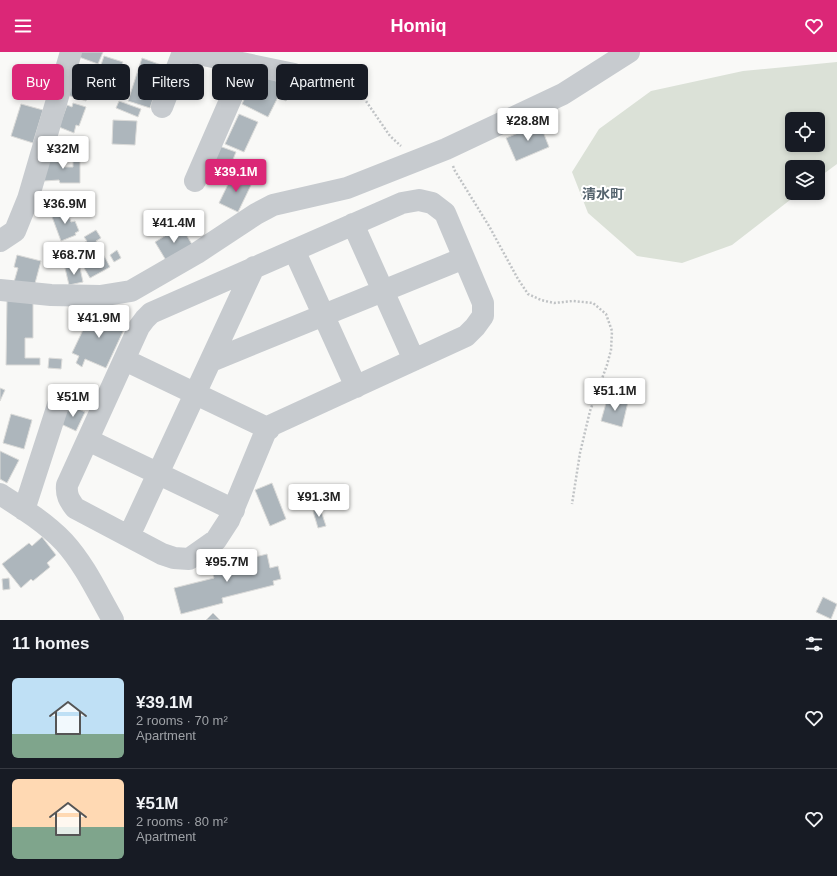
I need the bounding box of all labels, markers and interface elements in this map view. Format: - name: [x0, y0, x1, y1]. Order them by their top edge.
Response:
- icon: menu: [12, 15, 34, 37]
- icon: heart: [803, 15, 825, 37]
- text: Homiq: [391, 16, 447, 36]
- chip: Buy: [12, 64, 64, 100]
- chip: Rent: [72, 64, 130, 100]
- chip: Filters: [138, 64, 204, 100]
- chip: New: [212, 64, 268, 100]
- chip: Apartment: [276, 64, 368, 100]
- pin: ¥28.8M: [495, 108, 561, 142]
- map controls: [785, 112, 825, 200]
- button: locate: [785, 112, 825, 152]
- text: ¥28.8M: [506, 113, 550, 128]
- pin: ¥32M: [39, 136, 87, 170]
- text: ¥32M: [47, 141, 79, 156]
- pin: ¥39.1M: [203, 159, 269, 193]
- button: layers: [785, 160, 825, 200]
- text: ¥39.1M: [214, 164, 258, 179]
- district label: 清水町: [582, 186, 624, 202]
- pin: ¥36.9M: [32, 191, 98, 225]
- text: ¥36.9M: [43, 196, 87, 211]
- pin: ¥41.4M: [141, 210, 207, 244]
- text: ¥41.4M: [152, 215, 196, 230]
- pin: ¥68.7M: [41, 242, 107, 276]
- text: ¥68.7M: [52, 247, 96, 262]
- pin: ¥41.9M: [66, 305, 132, 339]
- text: ¥41.9M: [77, 310, 121, 325]
- pin: ¥51.1M: [582, 378, 648, 412]
- text: ¥51.1M: [593, 383, 637, 398]
- pin: ¥51M: [49, 384, 97, 418]
- text: ¥51M: [57, 389, 89, 404]
- pin: ¥91.3M: [286, 484, 352, 518]
- text: ¥91.3M: [297, 489, 341, 504]
- pin: ¥95.7M: [194, 549, 260, 583]
- text: ¥95.7M: [205, 554, 249, 569]
- icon: filters: [803, 633, 825, 655]
- text: 11 homes: [12, 634, 90, 653]
- text: ¥39.1M: [136, 693, 193, 712]
- icon: home: [44, 694, 92, 742]
- icon: heart: [803, 707, 825, 729]
- text: 2 rooms · 70 m²: [136, 713, 228, 728]
- text: Apartment: [136, 728, 196, 743]
- text: ¥51M: [136, 794, 179, 813]
- icon: home: [44, 795, 92, 843]
- icon: heart: [803, 808, 825, 830]
- text: 2 rooms · 80 m²: [136, 814, 228, 829]
- text: Apartment: [136, 829, 196, 844]

